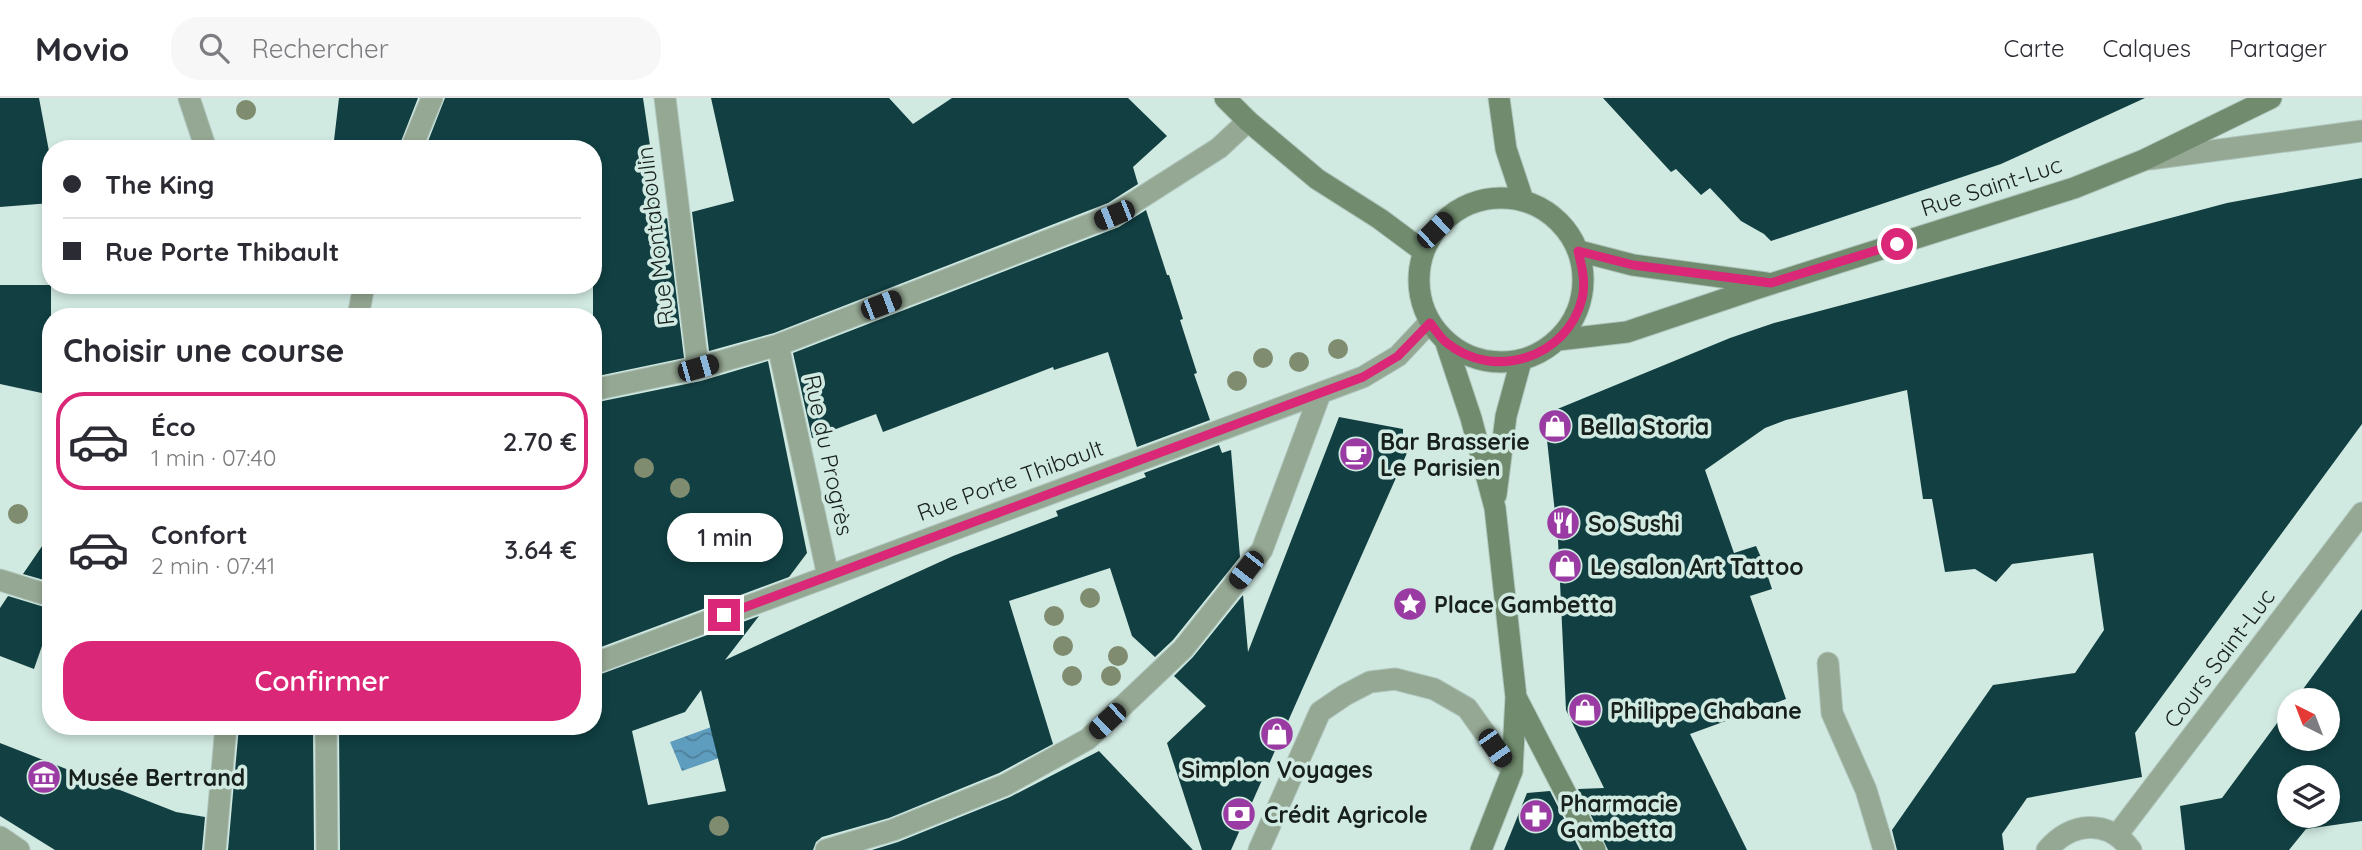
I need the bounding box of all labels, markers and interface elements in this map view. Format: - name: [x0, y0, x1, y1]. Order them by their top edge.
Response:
- search box: [171, 17, 661, 80]
- text: Movio: [35, 28, 129, 69]
- icon: search: [195, 29, 233, 67]
- text: Rechercher: [251, 32, 389, 65]
- text: Carte: [2003, 33, 2065, 63]
- text: Calques: [2103, 33, 2191, 63]
- text: Partager: [2229, 33, 2327, 63]
- street label: Rue Montaboulin: [630, 145, 680, 327]
- street label: Rue Saint-Luc: [1917, 150, 2065, 222]
- text: The King: [105, 168, 214, 201]
- car: [1091, 197, 1138, 233]
- car: [1413, 208, 1458, 252]
- route start: [1881, 228, 1913, 260]
- text: Rue Porte Thibault: [105, 235, 339, 268]
- car: [858, 288, 905, 322]
- text: Choisir une course: [63, 330, 344, 370]
- car: [675, 352, 722, 384]
- street label: Rue du Progrès: [798, 372, 860, 538]
- shop icon: Bella Storia: [1536, 407, 1574, 445]
- icon: car: [67, 410, 130, 473]
- text: Éco: [151, 410, 196, 443]
- place label: Bella Storia: [1580, 412, 1709, 441]
- text: 2.70 €: [503, 425, 577, 458]
- place label: Bar Brasserie Le Parisien: [1380, 427, 1530, 482]
- street label: Rue Porte Thibault: [913, 433, 1107, 527]
- cafe icon: Bar Brasserie Le Parisien: [1337, 435, 1375, 473]
- text: 1 min · 07:40: [151, 443, 276, 472]
- restaurant icon: So Sushi: [1544, 504, 1582, 542]
- place label: So Sushi: [1588, 509, 1680, 538]
- callout: 1 min: [666, 514, 782, 562]
- icon: car: [67, 518, 130, 581]
- text: Confort: [151, 518, 248, 551]
- text: 1 min: [697, 523, 753, 552]
- text: 3.64 €: [504, 533, 577, 566]
- car: [1225, 547, 1268, 593]
- shop icon: Le salon Art Tattoo: [1546, 547, 1584, 585]
- text: 2 min · 07:41: [151, 551, 275, 580]
- place label: Le salon Art Tattoo: [1590, 552, 1804, 581]
- street label: Cours Saint-Luc: [2157, 583, 2281, 733]
- place icon: Place Gambetta: [1391, 585, 1429, 623]
- place label: Place Gambetta: [1434, 590, 1614, 619]
- route end: [708, 599, 740, 631]
- button: Confirmer: [63, 641, 581, 721]
- north arrow: [2277, 688, 2340, 751]
- map controls: [2277, 688, 2340, 828]
- shop icon: Philippe Chabane: [1566, 691, 1604, 729]
- place label: Philippe Chabane: [1610, 696, 1802, 725]
- car: [1085, 699, 1130, 743]
- shop icon: Simplon Voyages: [1258, 715, 1296, 753]
- car: [1475, 725, 1516, 771]
- place label: Simplon Voyages: [1181, 755, 1373, 784]
- museum icon: Musée Bertrand: [25, 758, 63, 796]
- place label: Musée Bertrand: [68, 763, 245, 792]
- button: layers: [2277, 765, 2340, 828]
- place label: Pharmacie Gambetta: [1560, 789, 1678, 844]
- bank icon: Crédit Agricole: [1220, 795, 1258, 833]
- pharmacy icon: Pharmacie Gambetta: [1517, 797, 1555, 835]
- place label: Crédit Agricole: [1264, 800, 1428, 829]

